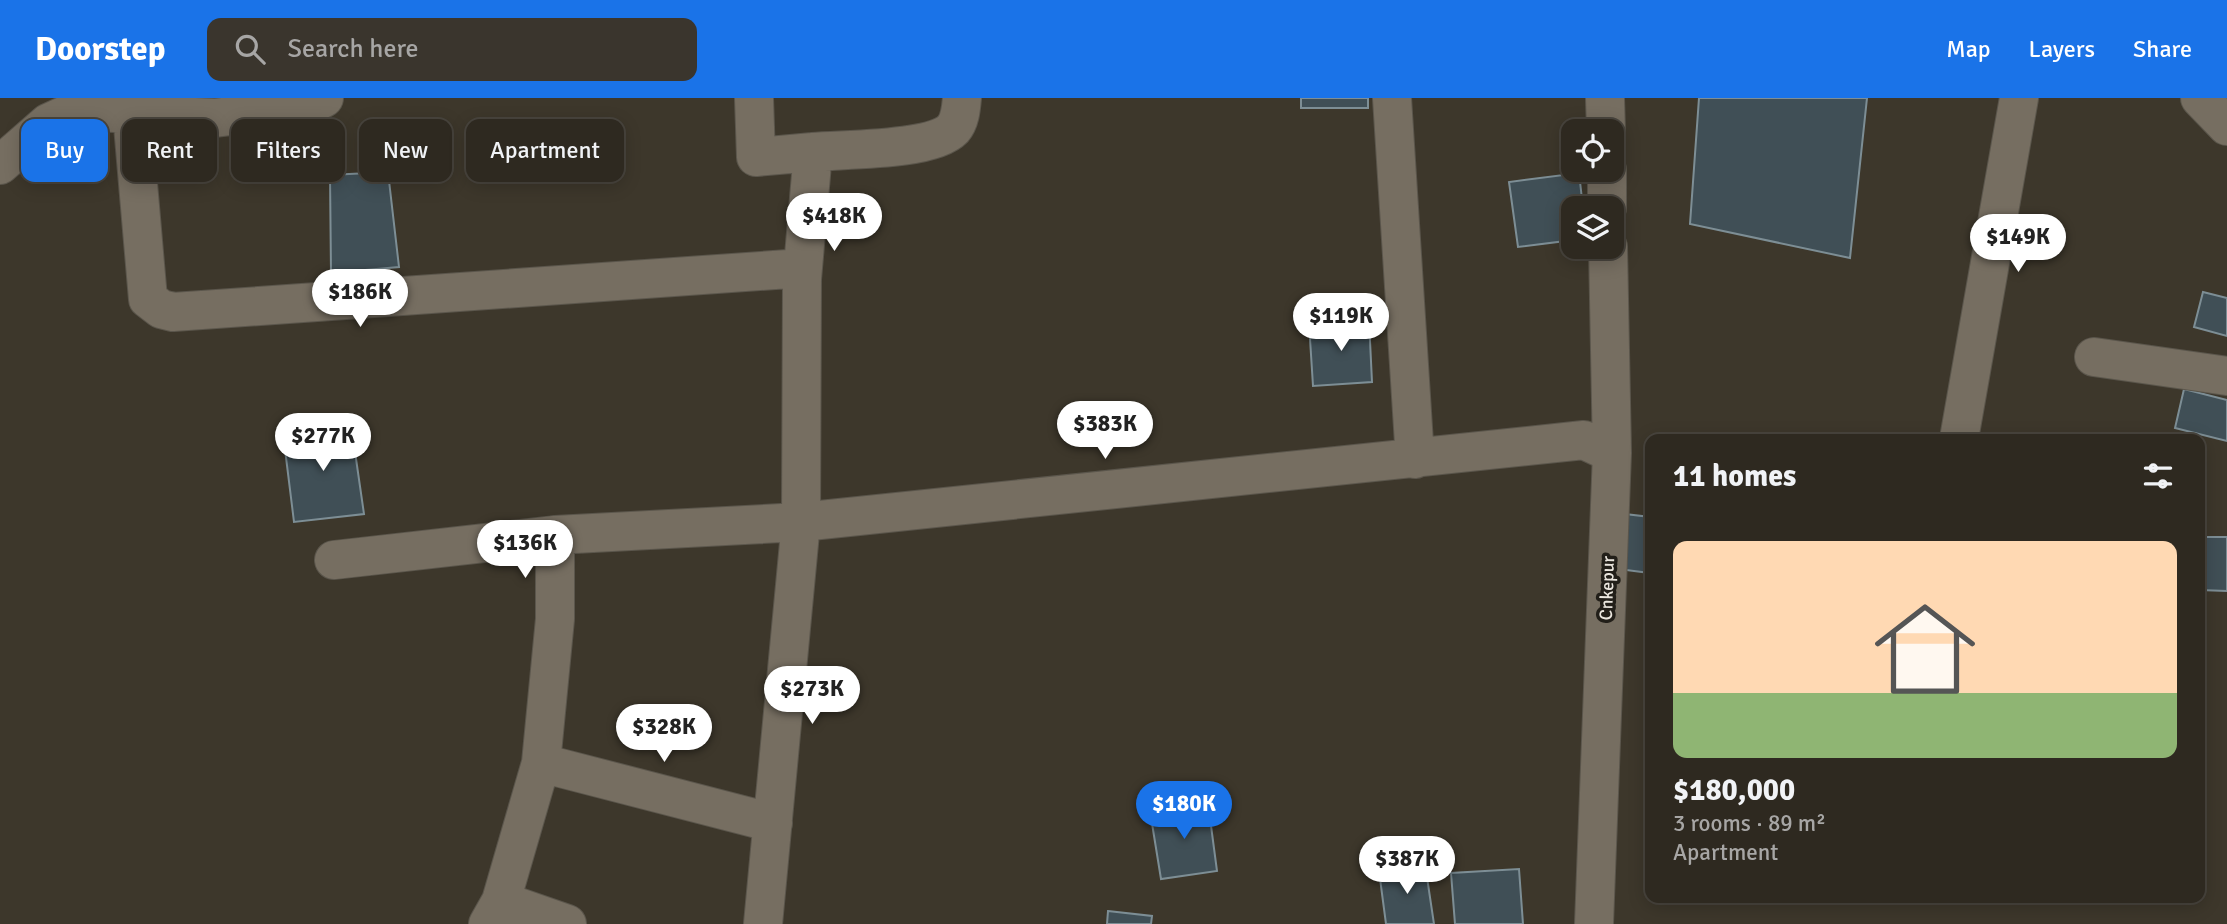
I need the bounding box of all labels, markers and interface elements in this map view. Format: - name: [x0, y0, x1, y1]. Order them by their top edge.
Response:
- search box: [207, 18, 697, 81]
- text: Doorstep: [35, 29, 165, 70]
- icon: search: [231, 30, 269, 68]
- text: Search here: [287, 33, 419, 65]
- text: Map: [1946, 34, 1991, 64]
- text: Layers: [2029, 34, 2095, 64]
- text: Share: [2133, 34, 2192, 64]
- chip: Buy: [21, 119, 108, 182]
- chip: Rent: [122, 119, 217, 182]
- chip: Filters: [231, 119, 345, 182]
- chip: New: [359, 119, 452, 182]
- chip: Apartment: [466, 119, 624, 182]
- map controls: [1561, 119, 1624, 259]
- button: locate: [1561, 119, 1624, 182]
- pin: $418K: [785, 194, 883, 253]
- button: layers: [1561, 196, 1624, 259]
- text: $418K: [802, 201, 866, 230]
- pin: $149K: [1969, 214, 2067, 274]
- text: $149K: [1986, 222, 2050, 251]
- pin: $186K: [311, 270, 409, 329]
- text: $186K: [328, 277, 392, 306]
- pin: $119K: [1292, 294, 1390, 353]
- text: $119K: [1309, 301, 1373, 330]
- pin: $383K: [1056, 402, 1154, 461]
- text: $383K: [1073, 409, 1137, 438]
- pin: $277K: [274, 414, 372, 473]
- text: $277K: [291, 421, 355, 450]
- icon: filters: [2139, 457, 2177, 495]
- text: 11 homes: [1673, 458, 1796, 495]
- pin: $136K: [476, 520, 574, 580]
- text: $136K: [493, 528, 557, 557]
- street label: Cnkepur: [1595, 555, 1619, 621]
- icon: home: [1862, 586, 1988, 712]
- pin: $273K: [763, 666, 861, 726]
- text: $273K: [780, 674, 844, 703]
- pin: $328K: [615, 704, 713, 764]
- text: $328K: [632, 712, 696, 741]
- text: $180,000: [1673, 772, 1795, 809]
- pin: $180K: [1135, 782, 1233, 841]
- text: $180K: [1152, 789, 1216, 818]
- text: 3 rooms · 89 m²: [1673, 809, 1826, 838]
- pin: $387K: [1358, 836, 1456, 896]
- text: Apartment: [1673, 838, 1778, 867]
- text: $387K: [1375, 844, 1439, 873]

